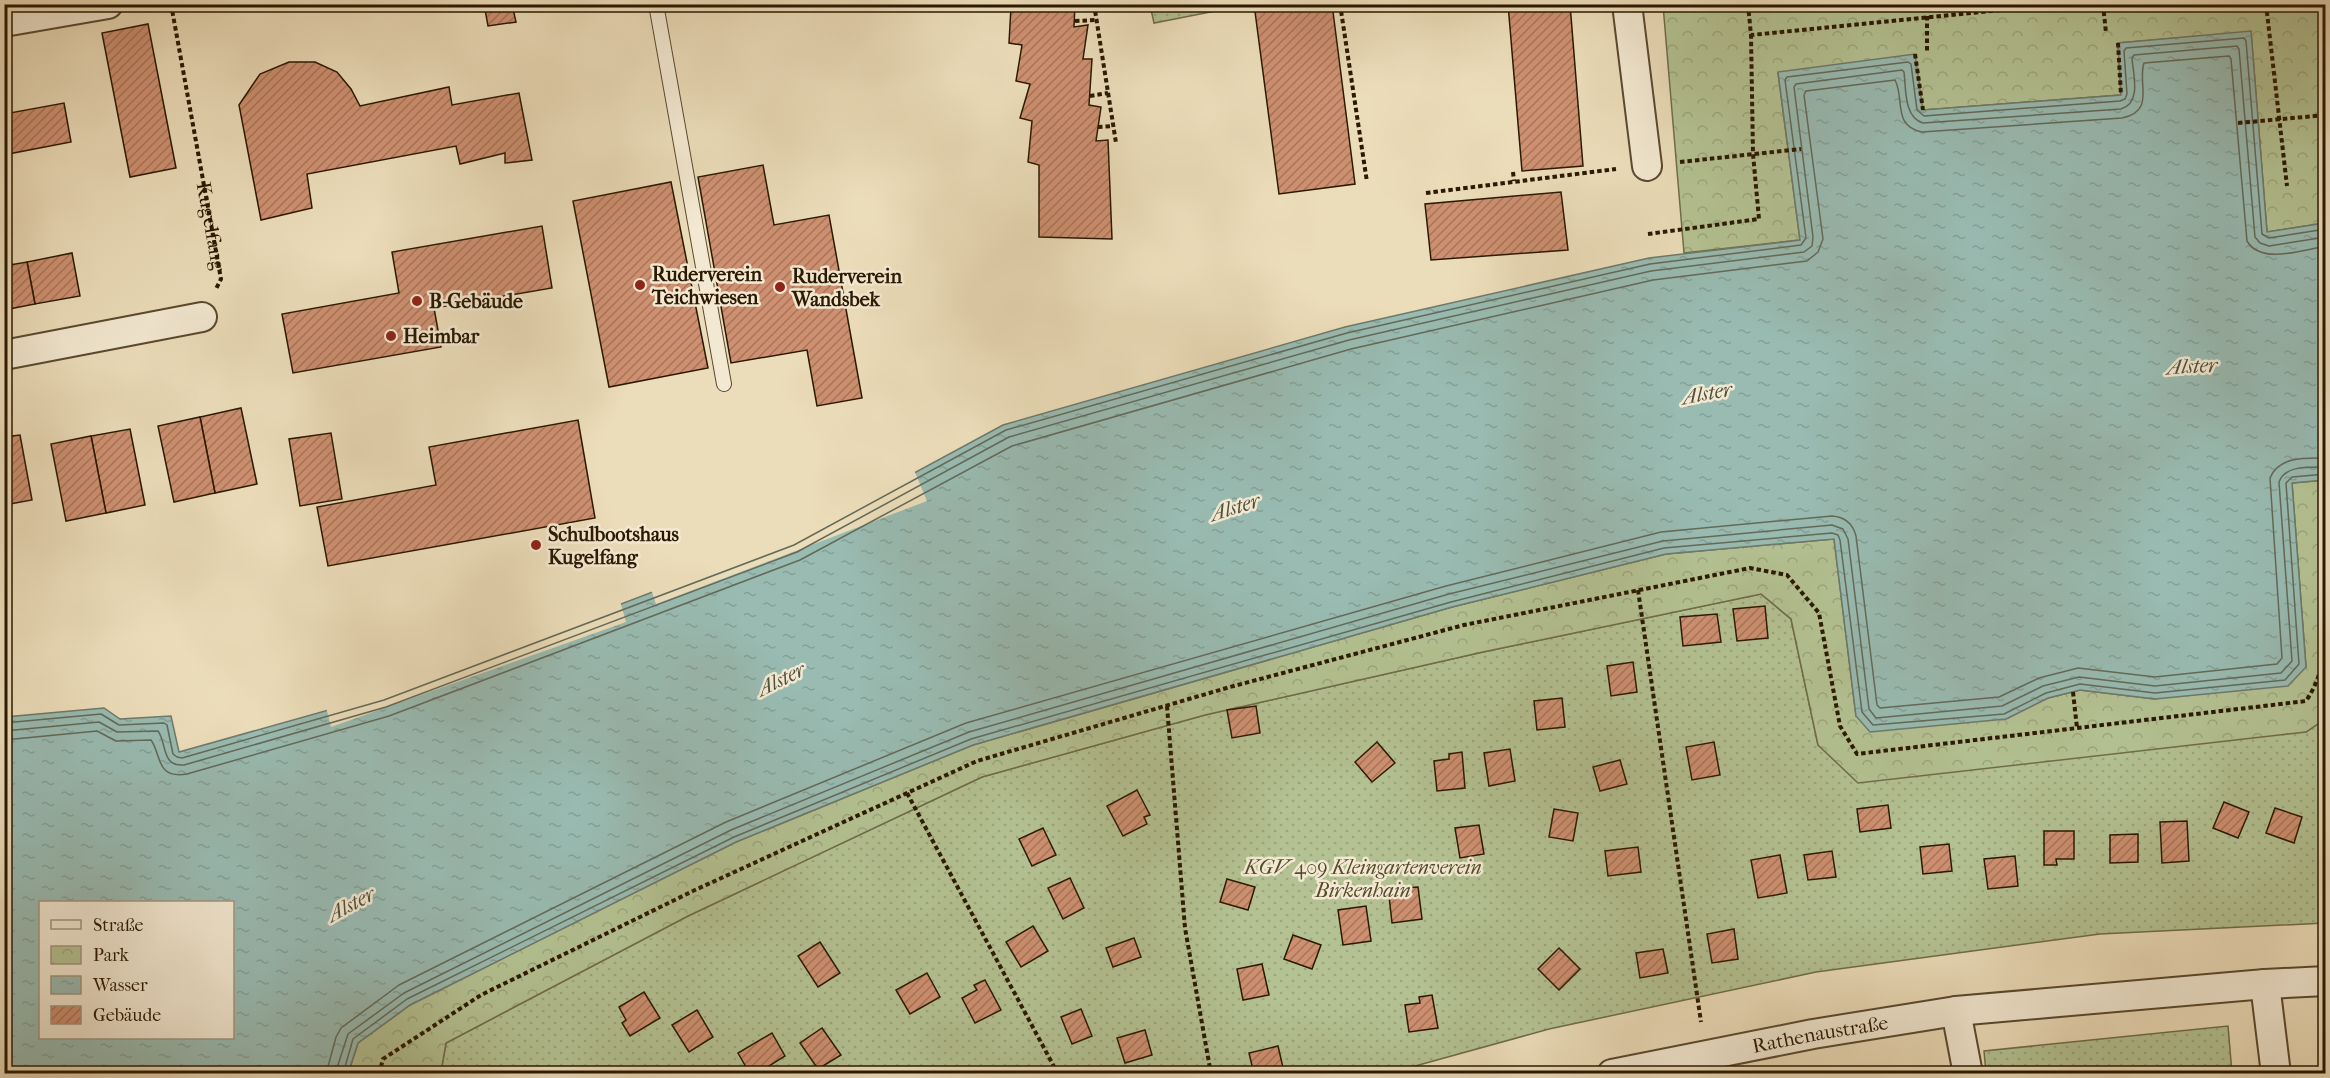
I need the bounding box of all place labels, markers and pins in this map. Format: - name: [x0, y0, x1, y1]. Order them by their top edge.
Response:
- place label: Ruderverein Teichwiesen: [651, 263, 762, 309]
- place label: Ruderverein Wandsbek: [791, 265, 902, 311]
- marker: Ruderverein Teichwiesen: [633, 278, 647, 292]
- marker: Ruderverein Wandsbek: [773, 280, 787, 294]
- place label: B-Gebäude: [429, 290, 523, 313]
- marker: B-Gebäude: [410, 294, 424, 308]
- place label: Heimbar: [403, 325, 480, 348]
- marker: Heimbar: [384, 329, 398, 343]
- place label: Schulbootshaus Kugelfang: [548, 523, 680, 569]
- marker: Schulbootshaus Kugelfang: [529, 538, 543, 552]

